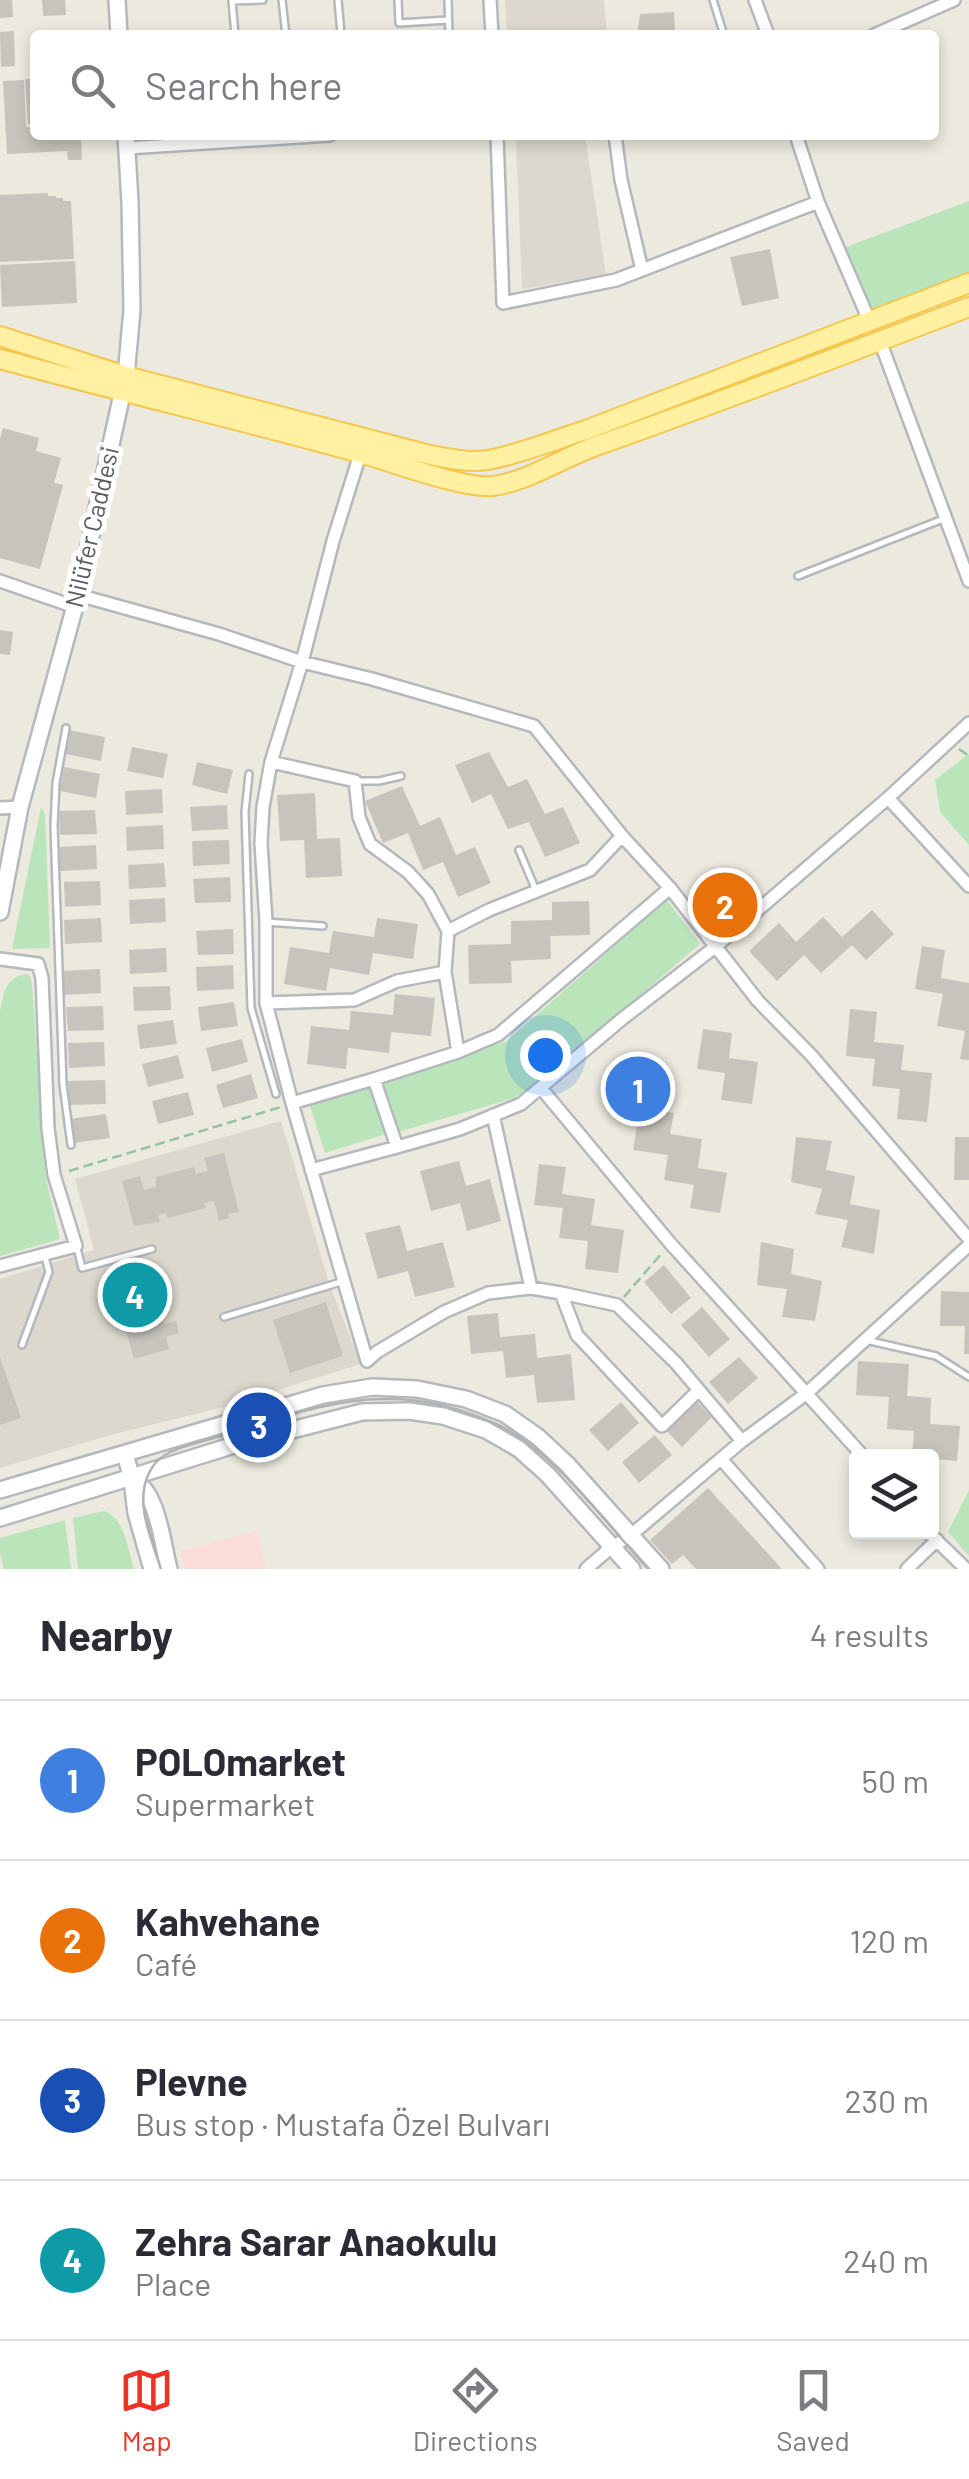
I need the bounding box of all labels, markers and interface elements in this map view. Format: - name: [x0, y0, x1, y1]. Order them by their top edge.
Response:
- search box: [30, 30, 939, 140]
- icon: search: [65, 58, 120, 113]
- text: Search here: [145, 62, 343, 108]
- street label: Nilüfer Caddesi: [58, 443, 124, 610]
- pin: 2: [692, 868, 758, 942]
- your location: [520, 1030, 571, 1081]
- pin: 1: [606, 1052, 670, 1126]
- pin: 4: [102, 1258, 168, 1332]
- pin: 3: [226, 1388, 292, 1462]
- map controls: [849, 1449, 939, 1539]
- button: layers: [849, 1449, 939, 1539]
- text: Nearby: [40, 1609, 173, 1659]
- text: 4 results: [810, 1615, 929, 1653]
- text: POLOmarket: [135, 1738, 346, 1784]
- text: 1: [67, 1761, 78, 1799]
- text: 50 m: [862, 1761, 929, 1799]
- text: Supermarket: [135, 1784, 315, 1822]
- text: Kahvehane: [135, 1898, 320, 1944]
- text: 2: [64, 1921, 81, 1959]
- text: 120 m: [850, 1921, 929, 1959]
- text: Café: [135, 1944, 197, 1982]
- text: Plevne: [135, 2058, 248, 2104]
- text: 3: [64, 2081, 81, 2119]
- text: 230 m: [845, 2081, 929, 2119]
- text: Bus stop · Mustafa Özel Bulvarı: [135, 2104, 550, 2142]
- text: Zehra Sarar Anaokulu: [135, 2218, 497, 2264]
- text: 4: [63, 2241, 82, 2279]
- text: 240 m: [843, 2241, 929, 2279]
- text: Place: [135, 2264, 211, 2302]
- tab: Map: [119, 2363, 174, 2457]
- tab: Directions: [413, 2363, 538, 2457]
- tab: Saved: [776, 2363, 850, 2457]

